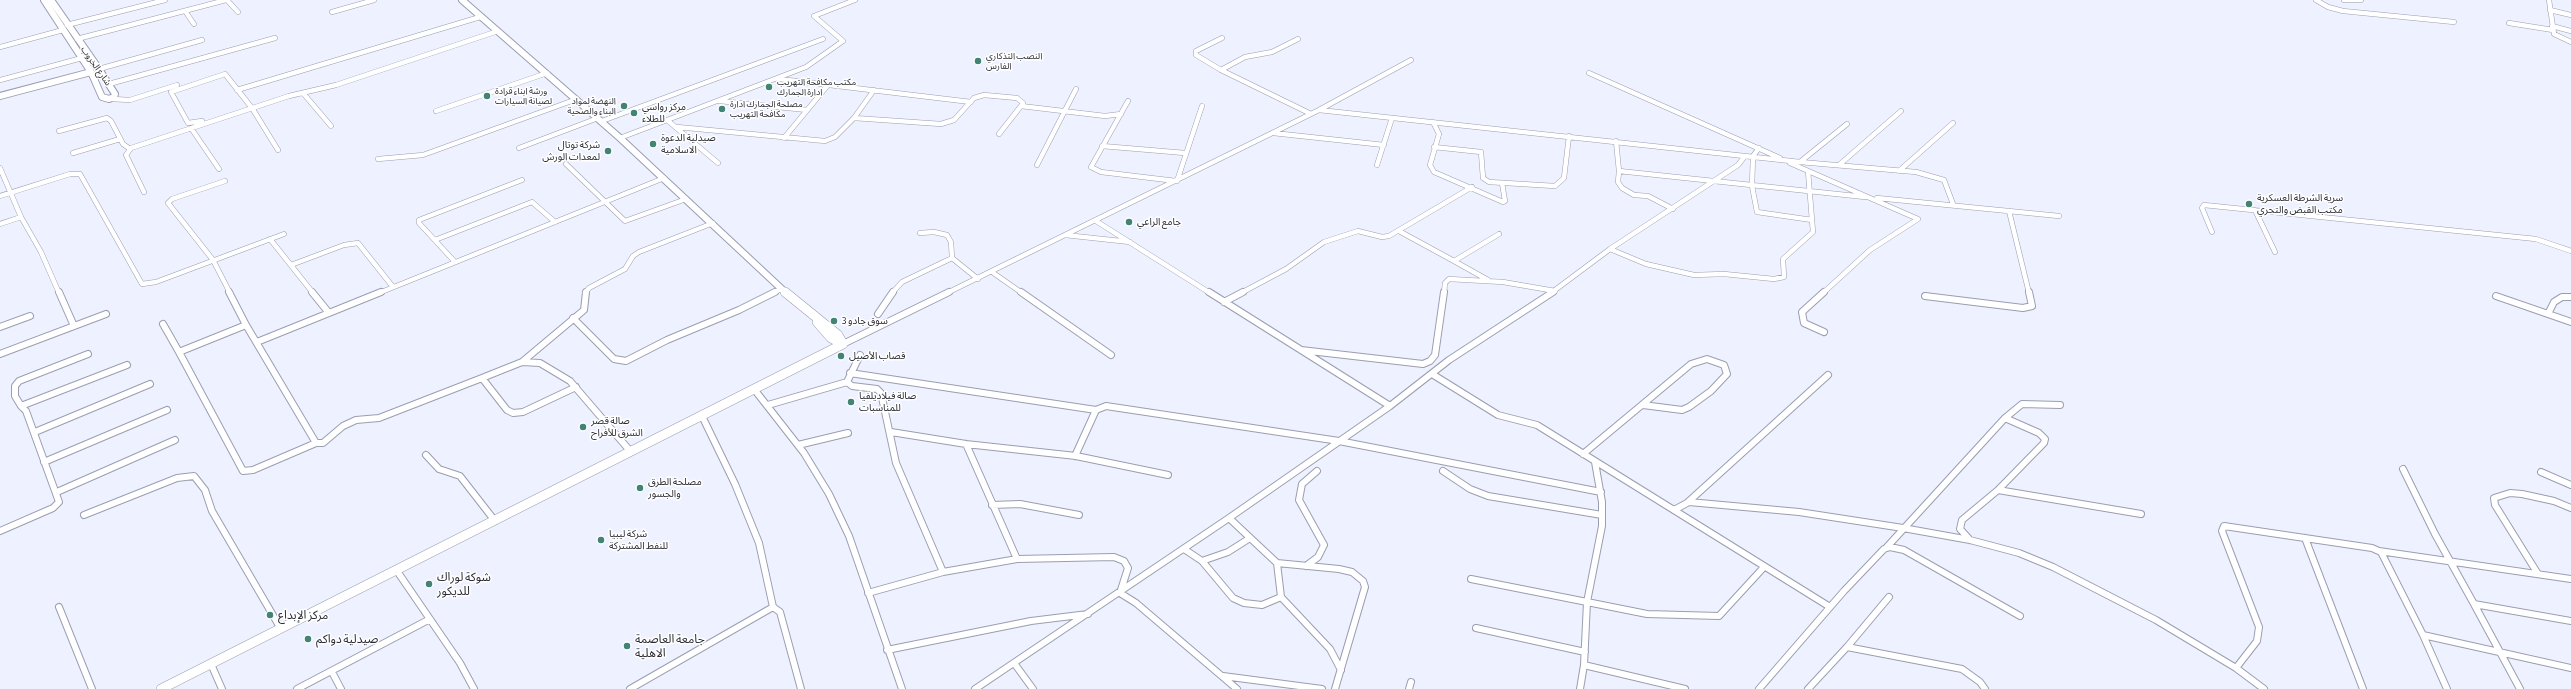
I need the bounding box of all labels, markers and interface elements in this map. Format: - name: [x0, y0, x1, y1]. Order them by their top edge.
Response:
- street label: شارع الخروب: [79, 44, 113, 88]
- place label: النصب التذكاري الفارس: [986, 51, 1042, 72]
- marker: النصب التذكاري الفارس: [973, 56, 983, 66]
- place label: مكتب مكافحة التهريب ادارة الجمارك: [777, 77, 856, 98]
- marker: مكتب مكافحة التهريب ادارة الجمارك: [764, 82, 774, 92]
- place label: ورشة ابناء قرادة لصيانة السيارات: [495, 86, 552, 107]
- marker: ورشة ابناء قرادة لصيانة السيارات: [482, 91, 492, 101]
- place label: النهضة لمواد البناء والصحية: [567, 96, 616, 117]
- place label: مصلحة الجمارك ادارة مكافحة التهريب: [730, 99, 803, 120]
- marker: النهضة لمواد البناء والصحية: [619, 101, 629, 111]
- place label: مركز رواسي للطلاء: [642, 101, 686, 124]
- marker: مصلحة الجمارك ادارة مكافحة التهريب: [717, 104, 727, 114]
- marker: مركز رواسي للطلاء: [629, 108, 639, 118]
- place label: صيدلية الدعوة الاسلامية: [661, 132, 716, 156]
- place label: شركة توتال لمعدات الورش: [542, 139, 600, 162]
- marker: صيدلية الدعوة الاسلامية: [648, 139, 658, 149]
- marker: شركة توتال لمعدات الورش: [603, 146, 613, 156]
- place label: سرية الشرطة العسكرية مكتب القبض والتحري: [2257, 192, 2343, 216]
- marker: سرية الشرطة العسكرية مكتب القبض والتحري: [2244, 199, 2254, 209]
- place label: جامع الراعي: [1137, 216, 1181, 228]
- marker: جامع الراعي: [1124, 217, 1134, 227]
- place label: سوق جادو 3: [842, 315, 888, 327]
- marker: سوق جادو 3: [829, 316, 839, 326]
- place label: قصاب الأصيل: [849, 350, 905, 362]
- marker: قصاب الأصيل: [836, 351, 846, 361]
- place label: صالة فيلاديلفيا للمناسبات: [859, 390, 916, 414]
- marker: صالة فيلاديلفيا للمناسبات: [846, 397, 856, 407]
- place label: صالة قصر الشرق للأفراح: [591, 415, 643, 438]
- marker: صالة قصر الشرق للأفراح: [578, 422, 588, 432]
- place label: مصلحة الطرق والجسور: [648, 476, 702, 500]
- marker: مصلحة الطرق والجسور: [635, 483, 645, 493]
- place label: شركة ليبيا للنفط المشتركة: [609, 528, 668, 552]
- marker: شركة ليبيا للنفط المشتركة: [596, 535, 606, 545]
- place label: شوكة لوراك للديكور: [437, 570, 491, 598]
- marker: شوكة لوراك للديكور: [424, 579, 434, 589]
- place label: مركز الإبداع: [278, 608, 328, 622]
- marker: مركز الإبداع: [265, 610, 275, 620]
- place label: صيدلية دواكم: [316, 632, 378, 646]
- place label: جامعة العاصمة الاهلية: [635, 632, 705, 660]
- marker: صيدلية دواكم: [303, 634, 313, 644]
- marker: جامعة العاصمة الاهلية: [622, 641, 632, 651]

